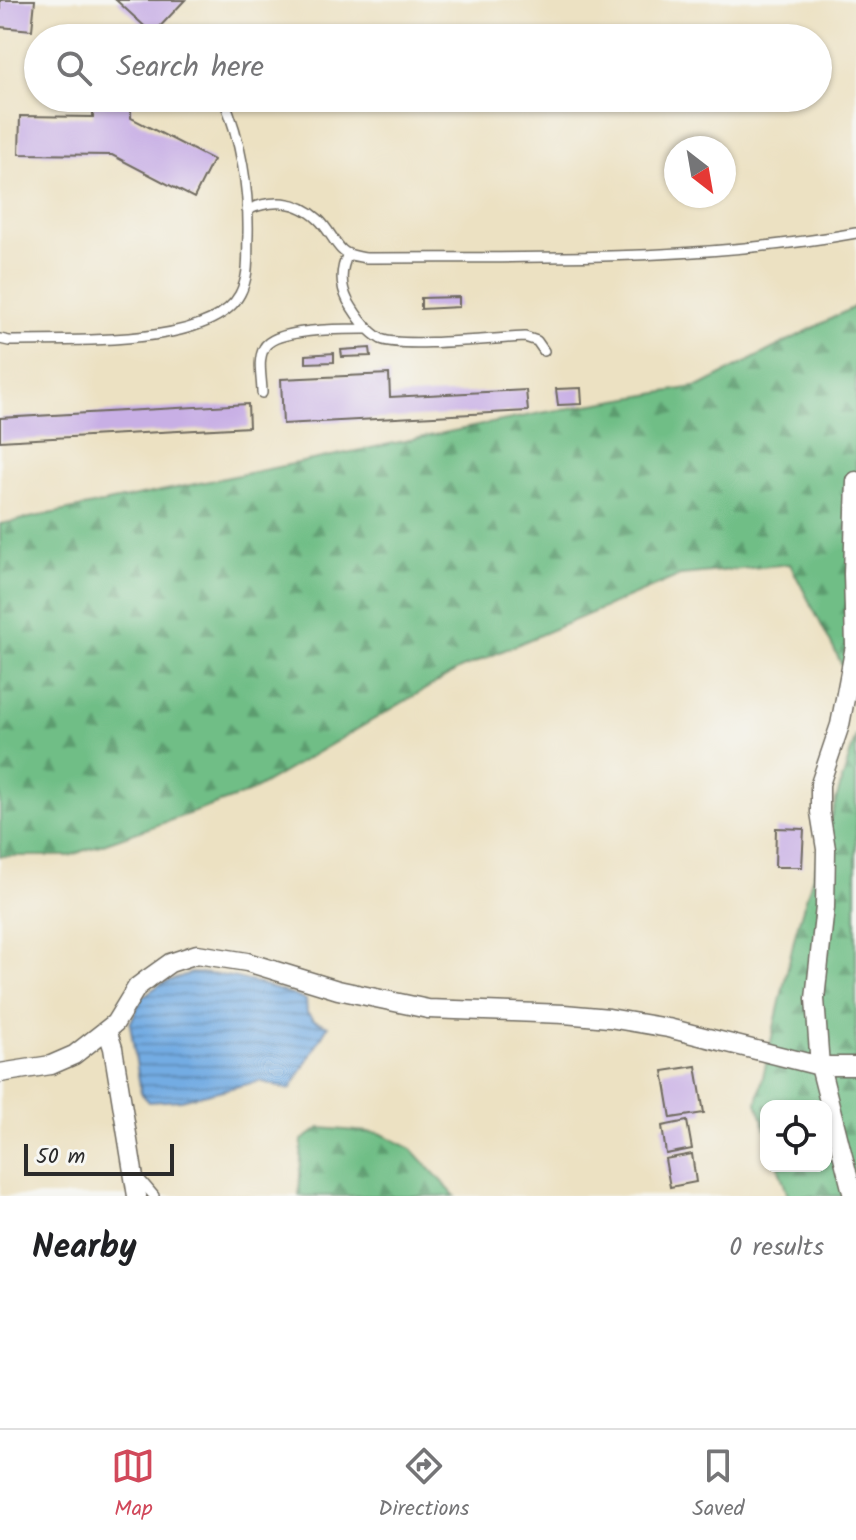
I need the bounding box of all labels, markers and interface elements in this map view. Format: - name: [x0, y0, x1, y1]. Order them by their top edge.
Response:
- search box: [24, 24, 832, 112]
- text: Search here: [116, 44, 264, 92]
- icon: search: [52, 46, 96, 90]
- north arrow: [664, 136, 736, 208]
- map controls: [760, 1100, 832, 1172]
- button: locate: [760, 1100, 832, 1172]
- scale bar: [24, 1140, 174, 1176]
- text: 50 m: [36, 1140, 85, 1175]
- text: Nearby: [32, 1221, 137, 1275]
- text: 0 results: [729, 1227, 824, 1269]
- tab: Map: [111, 1444, 155, 1527]
- tab: Directions: [378, 1444, 470, 1527]
- tab: Saved: [692, 1444, 745, 1527]

